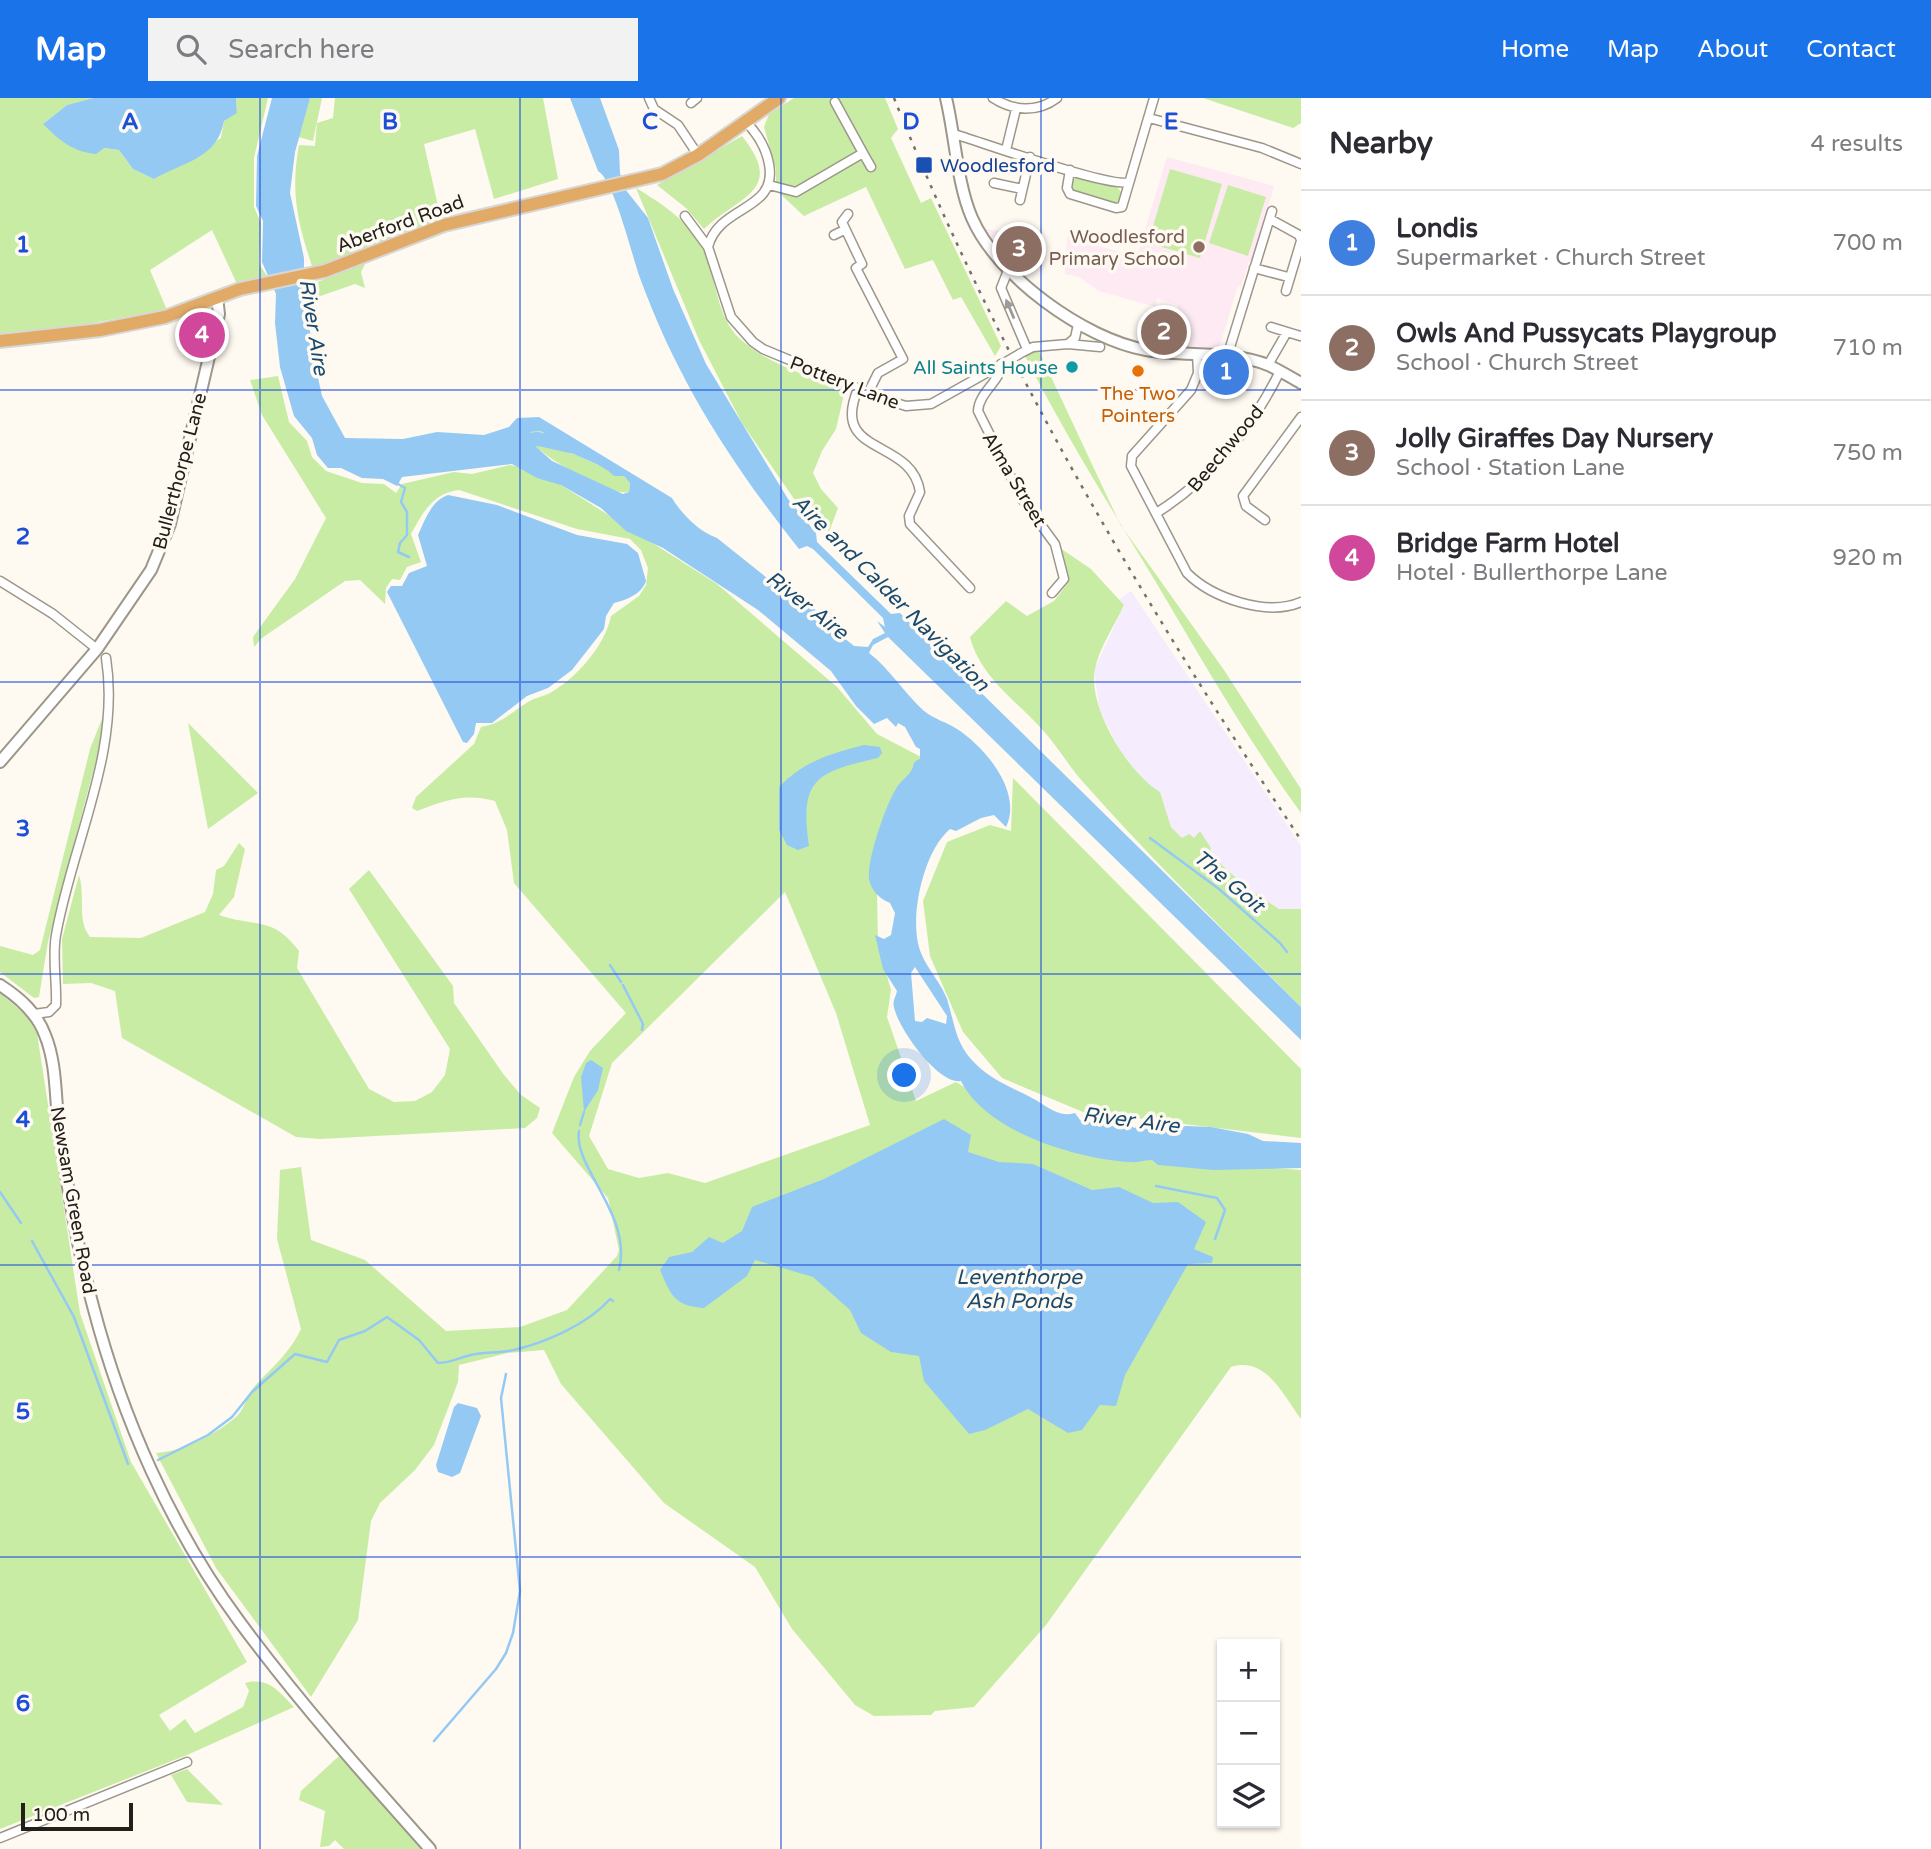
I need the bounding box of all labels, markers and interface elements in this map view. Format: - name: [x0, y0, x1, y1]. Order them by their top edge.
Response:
- search box: [148, 18, 638, 81]
- text: Map: [35, 30, 106, 69]
- icon: search: [172, 30, 210, 68]
- text: Search here: [228, 34, 374, 65]
- text: Home: [1501, 35, 1569, 64]
- text: Map: [1607, 35, 1659, 64]
- text: About: [1697, 35, 1768, 64]
- text: Contact: [1806, 35, 1896, 64]
- text: A: [121, 108, 139, 136]
- text: B: [382, 108, 398, 136]
- text: C: [642, 108, 658, 136]
- text: D: [902, 108, 920, 136]
- text: E: [1164, 108, 1178, 136]
- text: Nearby: [1329, 125, 1433, 162]
- text: 4 results: [1810, 130, 1903, 158]
- marker: Woodlesford: [914, 155, 934, 175]
- place label: Woodlesford: [940, 155, 1055, 177]
- street label: Aberford Road: [334, 191, 467, 257]
- text: Londis: [1396, 213, 1478, 244]
- pin: 3: [996, 223, 1042, 275]
- place label: Woodlesford Primary School: [1049, 226, 1185, 270]
- text: 1: [1345, 229, 1359, 257]
- text: 700 m: [1833, 229, 1903, 257]
- text: 1: [16, 231, 30, 259]
- marker: Woodlesford Primary School: [1191, 239, 1207, 255]
- text: Supermarket · Church Street: [1396, 244, 1706, 272]
- water label: River Aire: [294, 277, 334, 378]
- one-way arrow: [1004, 298, 1015, 319]
- pin: 2: [1141, 306, 1187, 358]
- pin: 4: [179, 309, 225, 361]
- text: Owls And Pussycats Playgroup: [1396, 318, 1777, 349]
- text: 2: [1345, 334, 1359, 362]
- text: 710 m: [1833, 334, 1903, 362]
- pin: 1: [1203, 346, 1249, 398]
- text: School · Church Street: [1396, 349, 1638, 377]
- street label: Pottery Lane: [787, 352, 902, 414]
- place label: All Saints House: [913, 357, 1058, 379]
- marker: All Saints House: [1064, 359, 1080, 375]
- marker: The Two Pointers: [1130, 363, 1146, 379]
- place label: The Two Pointers: [1100, 383, 1176, 427]
- street label: Bullerthorpe Lane: [148, 390, 211, 552]
- street label: Beechwood: [1183, 401, 1268, 496]
- text: Jolly Giraffes Day Nursery: [1396, 423, 1713, 454]
- street label: Alma Street: [977, 428, 1051, 531]
- text: 3: [1345, 439, 1359, 467]
- text: 750 m: [1833, 439, 1903, 467]
- text: School · Station Lane: [1396, 454, 1625, 482]
- water label: Aire and Calder Navigation: [787, 490, 995, 698]
- text: 2: [16, 523, 30, 551]
- text: Bridge Farm Hotel: [1396, 528, 1620, 559]
- text: 4: [1345, 544, 1359, 572]
- text: 920 m: [1833, 544, 1903, 572]
- text: Hotel · Bullerthorpe Lane: [1396, 559, 1668, 587]
- water label: River Aire: [761, 566, 853, 646]
- text: 3: [16, 815, 30, 843]
- water label: The Goit: [1188, 845, 1271, 919]
- your location: [887, 1058, 921, 1092]
- water label: River Aire: [1081, 1102, 1182, 1139]
- street label: Newsam Green Road: [46, 1105, 100, 1296]
- text: 4: [16, 1106, 31, 1134]
- water label: Leventhorpe Ash Ponds: [956, 1265, 1083, 1314]
- text: 5: [16, 1398, 30, 1426]
- map controls: [1217, 1639, 1280, 1828]
- button: +: [1217, 1639, 1280, 1702]
- text: 6: [16, 1690, 30, 1718]
- button: −: [1217, 1702, 1280, 1765]
- button: layers: [1217, 1765, 1280, 1828]
- scale bar: [21, 1800, 133, 1832]
- text: 100 m: [32, 1804, 90, 1826]

